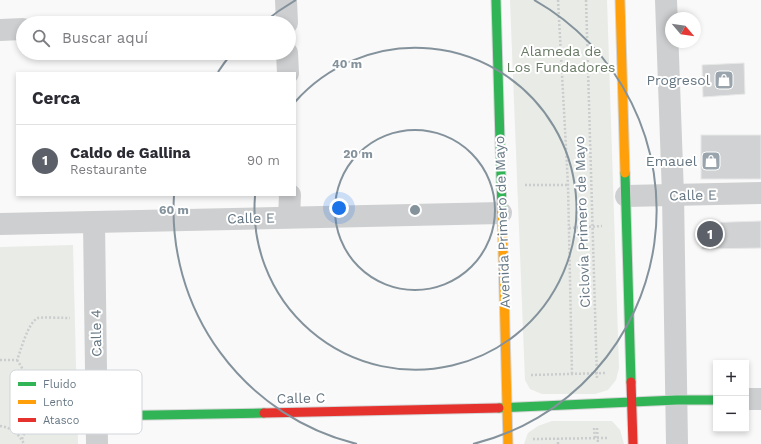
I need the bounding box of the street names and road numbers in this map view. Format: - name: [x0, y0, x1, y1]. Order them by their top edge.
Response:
- street label: Avenida Primero de Mayo: [491, 136, 513, 308]
- street label: Ciclovía Primero de Mayo: [571, 136, 593, 308]
- street label: Calle E: [669, 187, 717, 203]
- street label: Calle E: [227, 210, 275, 226]
- street label: Calle 4: [88, 309, 104, 357]
- street label: Calle C: [277, 390, 325, 406]

